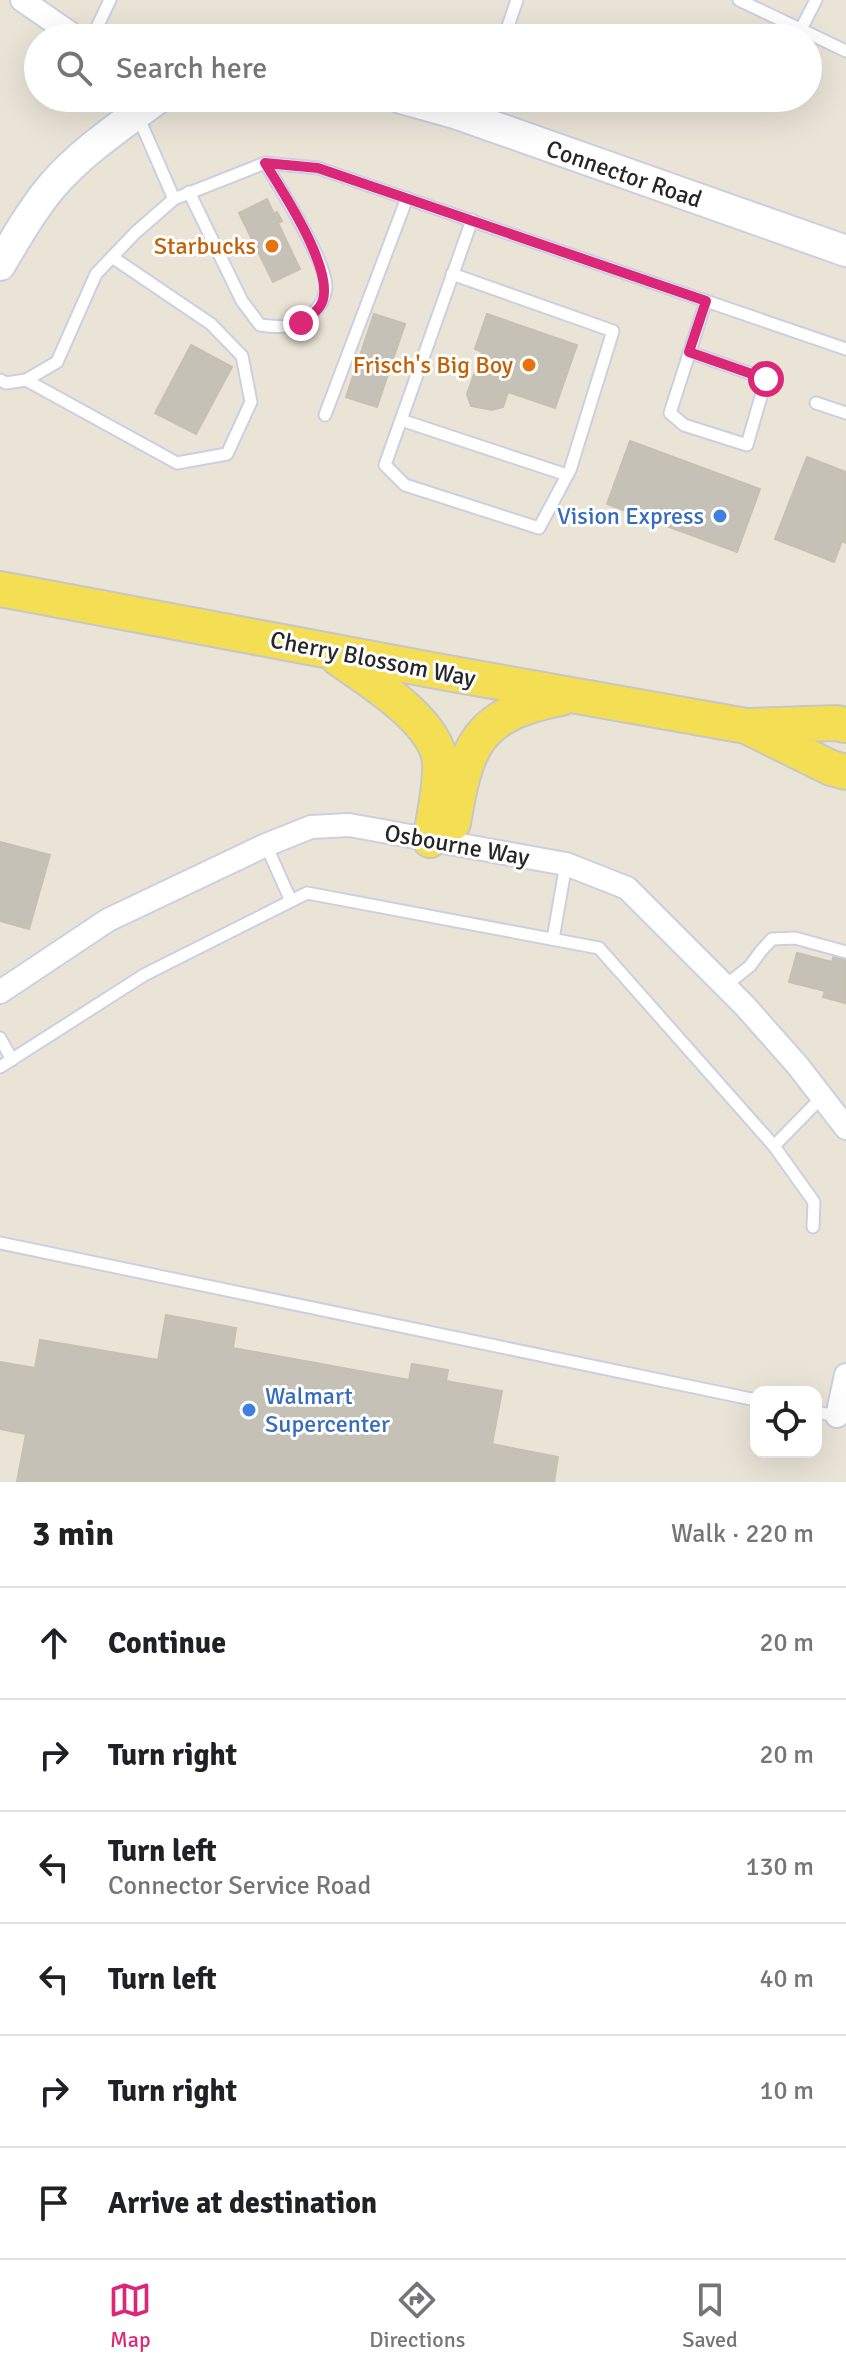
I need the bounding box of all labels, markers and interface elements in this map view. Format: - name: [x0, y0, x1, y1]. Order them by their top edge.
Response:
- search box: [24, 24, 822, 112]
- icon: search: [52, 46, 96, 90]
- text: Search here: [116, 50, 267, 87]
- street label: Connector Road: [542, 133, 706, 215]
- place label: Starbucks: [154, 231, 256, 261]
- marker: Starbucks: [263, 237, 281, 255]
- route end: [283, 305, 319, 341]
- place label: Frisch's Big Boy: [353, 350, 513, 380]
- marker: Frisch's Big Boy: [520, 356, 538, 374]
- route start: [748, 361, 784, 397]
- place label: Vision Express: [557, 501, 704, 531]
- marker: Vision Express: [711, 507, 729, 525]
- street label: Cherry Blossom Way: [268, 624, 478, 694]
- street label: Osbourne Way: [382, 818, 532, 872]
- place label: Walmart Supercenter: [265, 1381, 390, 1439]
- map controls: [750, 1386, 822, 1458]
- button: locate: [750, 1386, 822, 1458]
- marker: Walmart Supercenter: [240, 1401, 258, 1419]
- text: 3 min: [32, 1513, 114, 1555]
- text: Walk · 220 m: [671, 1518, 814, 1550]
- icon: ahead: [32, 1621, 76, 1665]
- text: Continue: [108, 1625, 226, 1662]
- text: 20 m: [759, 1627, 814, 1659]
- icon: right: [32, 1733, 76, 1777]
- text: Turn right: [108, 1737, 237, 1774]
- text: 20 m: [759, 1739, 814, 1771]
- text: Turn left: [108, 1833, 217, 1870]
- icon: left: [32, 1845, 76, 1889]
- text: 130 m: [745, 1851, 814, 1883]
- text: Connector Service Road: [108, 1870, 371, 1902]
- icon: left: [32, 1957, 76, 2001]
- text: Turn left: [108, 1961, 217, 1998]
- text: 40 m: [759, 1963, 814, 1995]
- icon: right: [32, 2069, 76, 2113]
- text: Turn right: [108, 2073, 237, 2110]
- text: 10 m: [759, 2075, 814, 2107]
- icon: arrive: [32, 2181, 76, 2225]
- text: Arrive at destination: [108, 2185, 377, 2222]
- tab: Map: [108, 2278, 152, 2353]
- tab: Directions: [369, 2278, 465, 2353]
- tab: Saved: [682, 2278, 738, 2353]

